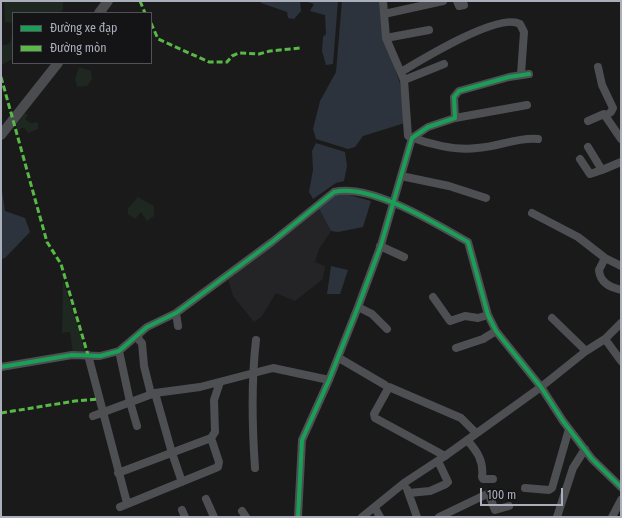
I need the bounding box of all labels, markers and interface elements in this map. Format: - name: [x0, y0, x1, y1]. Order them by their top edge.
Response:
- legend: [12, 12, 152, 64]
- text: Đường xe đạp: [50, 21, 117, 35]
- text: Đường mòn: [50, 41, 107, 55]
- scale bar: [482, 480, 565, 506]
- text: 100 m: [487, 488, 516, 502]

